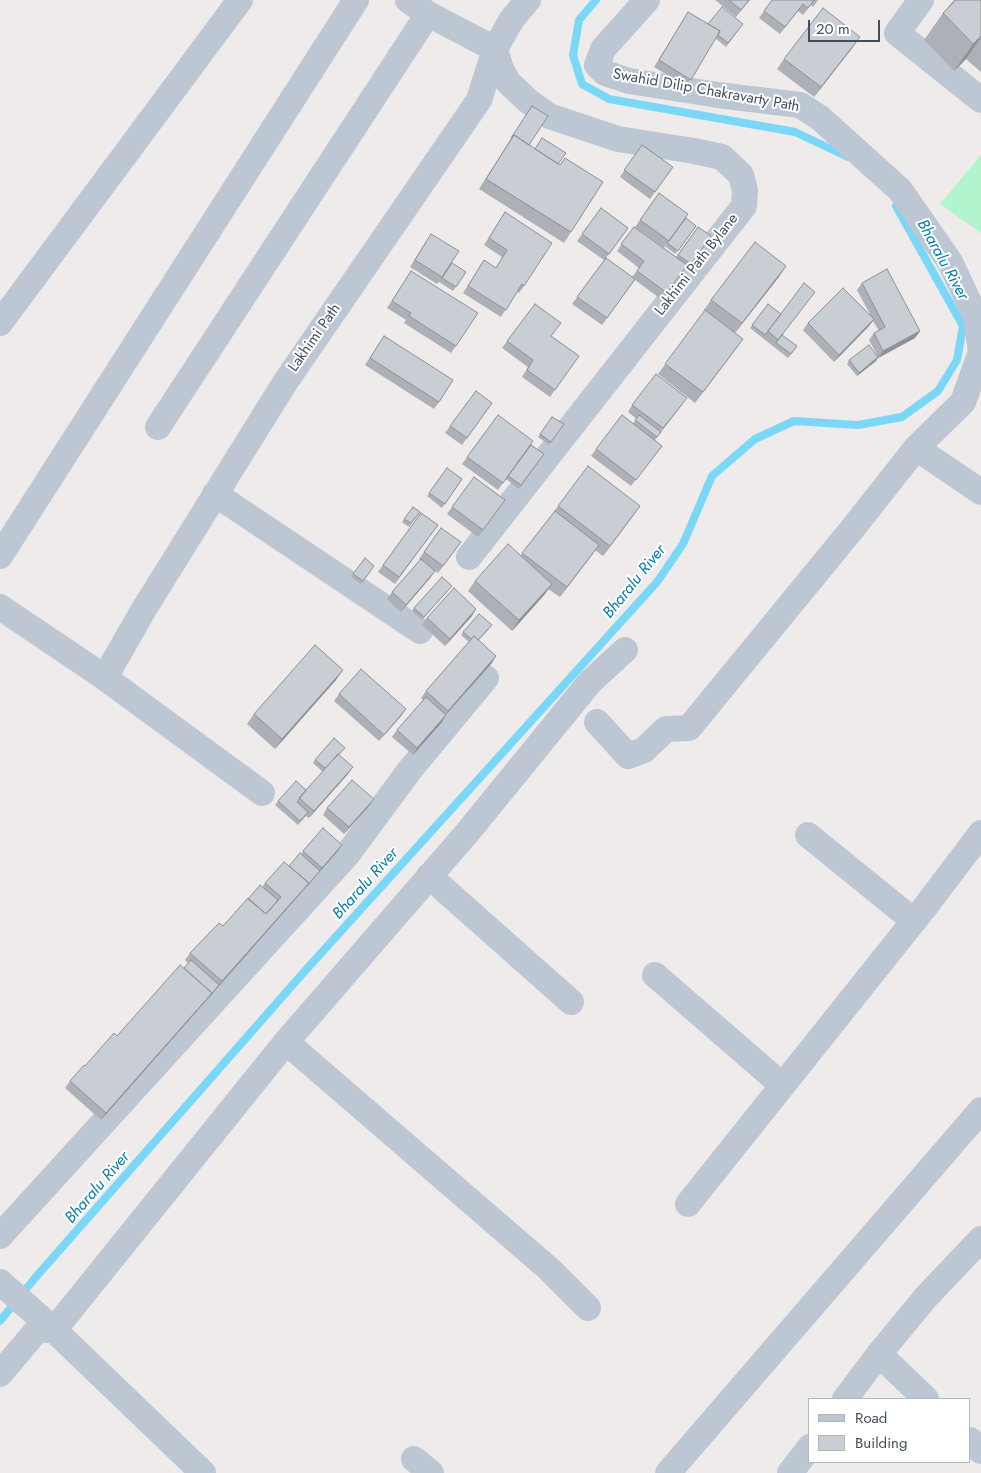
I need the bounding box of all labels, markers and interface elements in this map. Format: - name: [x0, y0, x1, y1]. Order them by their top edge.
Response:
- scale bar: [811, 10, 884, 42]
- text: 20 m: [816, 18, 850, 40]
- street label: Swahid Dilip Chakravarty Path: [611, 66, 801, 116]
- street label: Lakhimi Path Bylane: [652, 210, 742, 320]
- water label: Bharalu River: [912, 216, 972, 304]
- street label: Lakhimi Path: [285, 301, 345, 375]
- water label: Bharalu River: [600, 541, 670, 623]
- water label: Bharalu River: [329, 845, 403, 923]
- water label: Bharalu River: [62, 1148, 134, 1228]
- legend: [808, 1398, 971, 1463]
- text: Road: [855, 1407, 887, 1429]
- text: Building: [855, 1432, 907, 1454]

